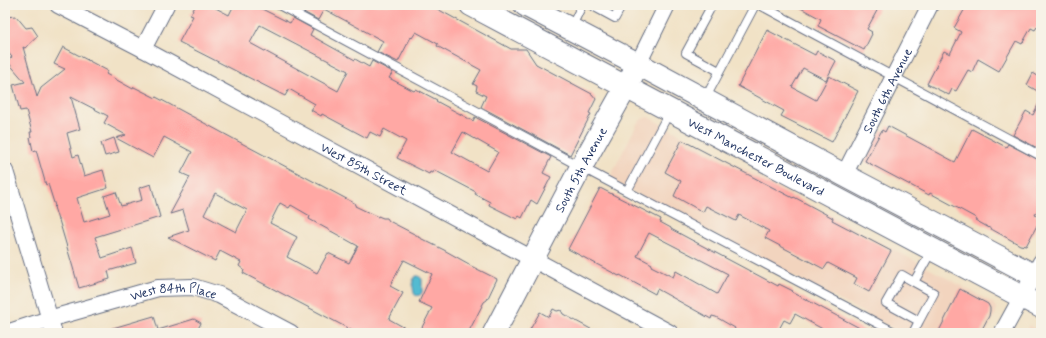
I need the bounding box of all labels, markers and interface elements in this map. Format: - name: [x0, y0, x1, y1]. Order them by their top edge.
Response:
- street label: South 6th Avenue: [859, 45, 917, 137]
- street label: West Manchester Boulevard: [684, 114, 827, 201]
- street label: South 5th Avenue: [552, 124, 612, 216]
- street label: West 85th Street: [317, 139, 410, 200]
- street label: West 84th Place: [128, 280, 219, 306]

